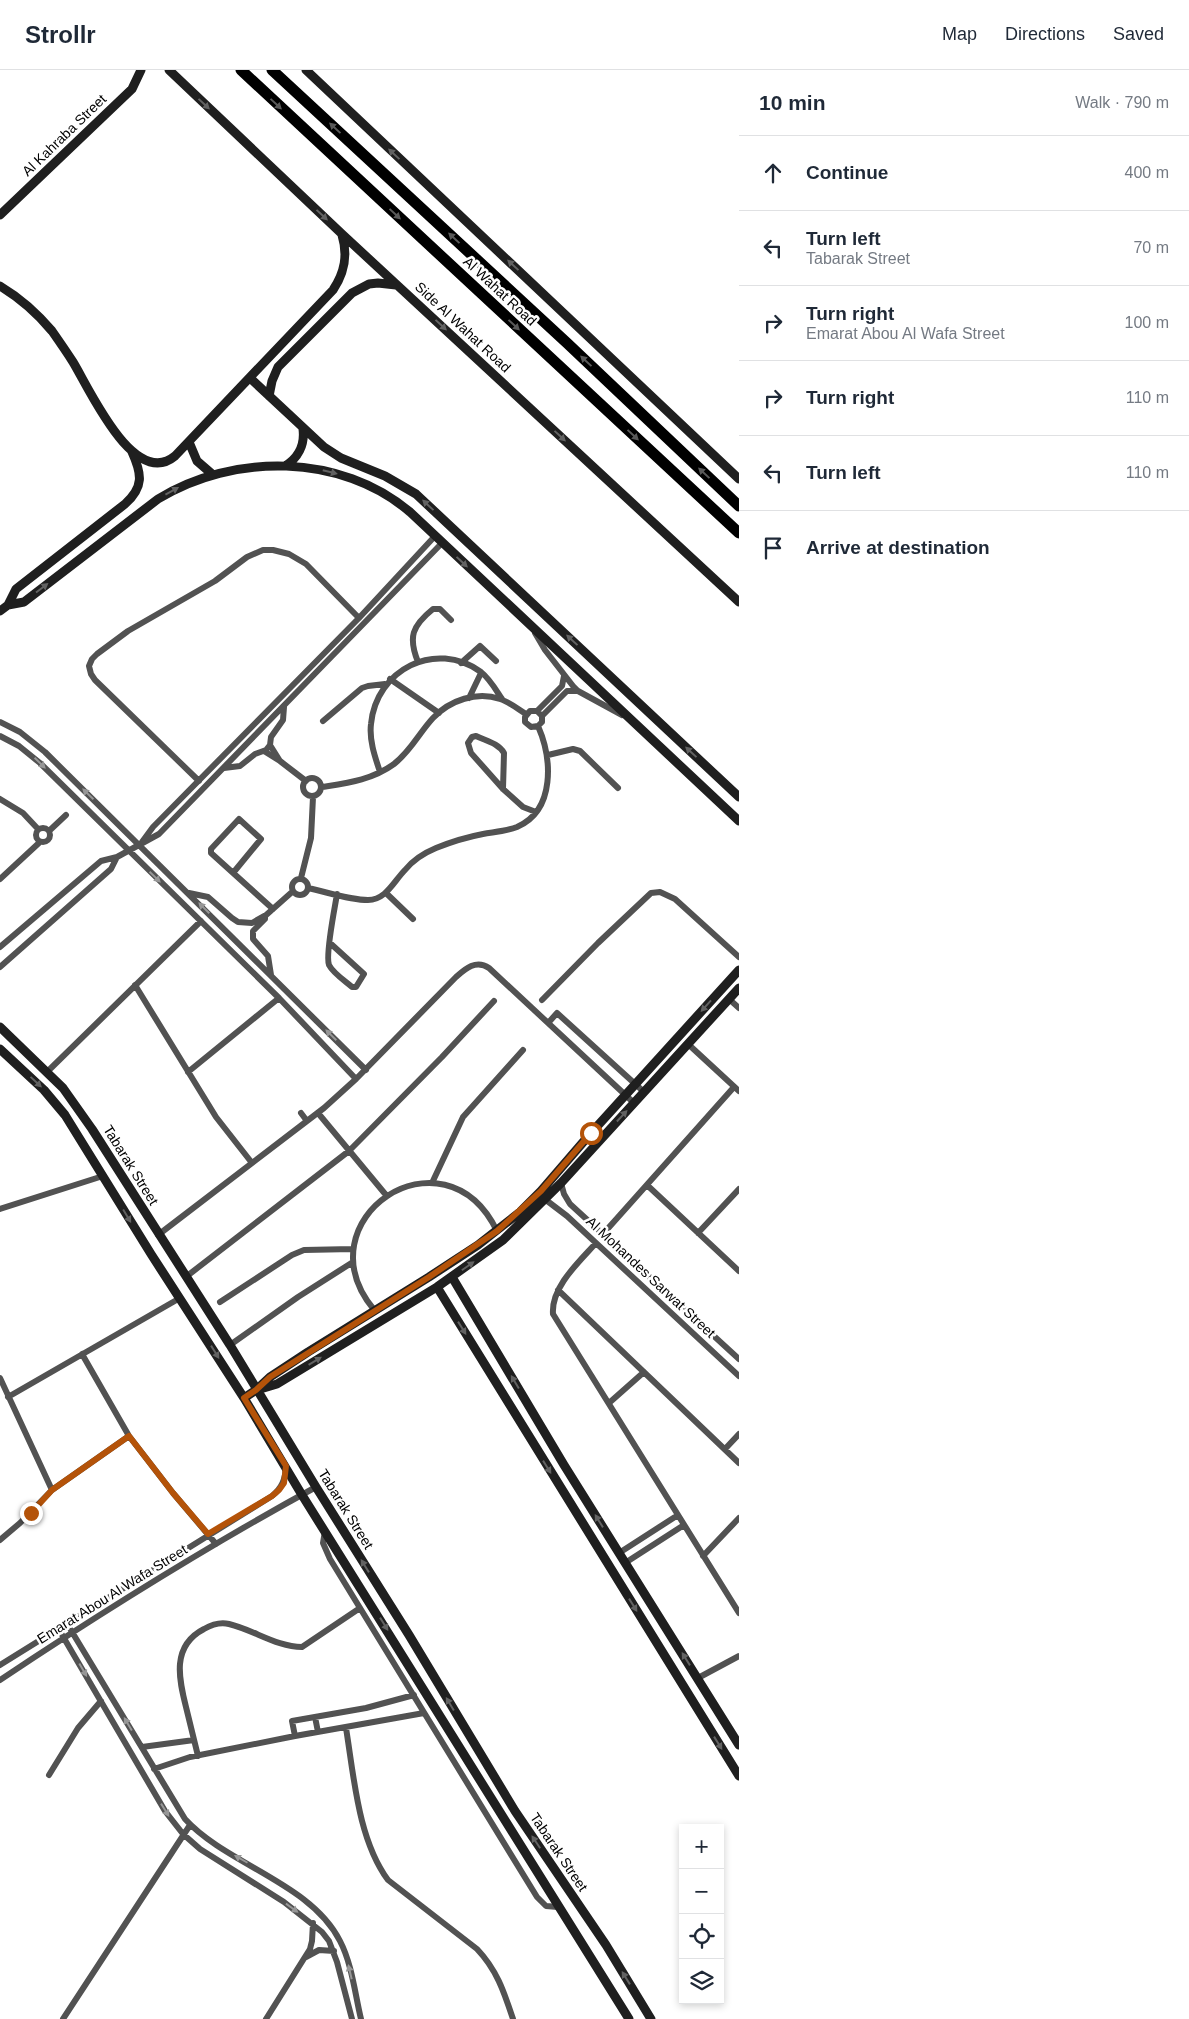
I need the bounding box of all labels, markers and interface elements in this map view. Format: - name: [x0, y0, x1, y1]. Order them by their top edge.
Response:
- text: Strollr: [25, 21, 96, 48]
- text: Map: [942, 24, 977, 44]
- text: Directions: [1005, 24, 1085, 44]
- text: Saved: [1113, 24, 1164, 44]
- street label: Al Kahraba Street: [19, 91, 109, 179]
- text: 10 min: [759, 91, 826, 114]
- text: Walk · 790 m: [1075, 94, 1169, 111]
- one-way arrow: [197, 98, 209, 110]
- one-way arrow: [269, 98, 281, 110]
- one-way arrow: [329, 122, 341, 134]
- one-way arrow: [389, 148, 401, 160]
- icon: ahead: [759, 159, 787, 187]
- text: Continue: [806, 162, 888, 183]
- text: 400 m: [1125, 164, 1169, 181]
- one-way arrow: [388, 208, 400, 220]
- one-way arrow: [316, 209, 328, 221]
- text: Turn left: [806, 228, 881, 249]
- one-way arrow: [448, 232, 460, 244]
- icon: left: [759, 234, 787, 262]
- text: 70 m: [1133, 239, 1169, 256]
- text: Tabarak Street: [806, 250, 910, 267]
- street label: Al Wahat Road: [460, 253, 540, 329]
- one-way arrow: [507, 259, 519, 271]
- street label: Side Al Wahat Road: [412, 279, 514, 375]
- text: Turn right: [806, 303, 894, 324]
- icon: right: [759, 309, 787, 337]
- text: 100 m: [1125, 314, 1169, 331]
- one-way arrow: [508, 319, 520, 331]
- one-way arrow: [435, 320, 448, 331]
- text: Emarat Abou Al Wafa Street: [806, 325, 1005, 342]
- one-way arrow: [580, 355, 592, 367]
- icon: right: [759, 384, 787, 412]
- text: Turn right: [806, 387, 894, 408]
- text: 110 m: [1126, 389, 1169, 406]
- one-way arrow: [627, 429, 639, 441]
- one-way arrow: [554, 430, 566, 442]
- icon: left: [759, 459, 787, 487]
- text: Turn left: [806, 462, 881, 483]
- text: 110 m: [1126, 464, 1169, 481]
- one-way arrow: [698, 467, 710, 479]
- one-way arrow: [322, 468, 337, 476]
- one-way arrow: [165, 487, 179, 495]
- one-way arrow: [423, 499, 435, 511]
- icon: arrive: [759, 534, 787, 562]
- text: Arrive at destination: [806, 537, 990, 558]
- one-way arrow: [456, 556, 468, 568]
- one-way arrow: [35, 583, 49, 593]
- one-way arrow: [567, 634, 579, 646]
- one-way arrow: [685, 746, 697, 758]
- one-way arrow: [33, 757, 45, 769]
- one-way arrow: [82, 788, 94, 800]
- one-way arrow: [149, 871, 161, 883]
- one-way arrow: [198, 902, 210, 914]
- one-way arrow: [700, 999, 712, 1011]
- one-way arrow: [326, 1030, 338, 1042]
- one-way arrow: [30, 1076, 42, 1088]
- one-way arrow: [616, 1111, 628, 1123]
- street label: Tabarak Street: [100, 1122, 162, 1208]
- route start: [580, 1122, 603, 1145]
- one-way arrow: [123, 1209, 132, 1222]
- street label: Al Mohandes Sarwat Street: [583, 1213, 719, 1341]
- one-way arrow: [461, 1261, 475, 1271]
- one-way arrow: [458, 1322, 467, 1335]
- one-way arrow: [211, 1346, 220, 1359]
- one-way arrow: [308, 1356, 321, 1365]
- one-way arrow: [511, 1376, 520, 1389]
- one-way arrow: [543, 1460, 552, 1473]
- street label: Tabarak Street: [315, 1466, 377, 1552]
- route end: [20, 1502, 43, 1525]
- one-way arrow: [595, 1515, 604, 1528]
- street label: Emarat Abou Al Wafa Street: [34, 1541, 190, 1647]
- one-way arrow: [361, 1559, 370, 1572]
- one-way arrow: [628, 1598, 637, 1612]
- one-way arrow: [379, 1618, 389, 1631]
- one-way arrow: [681, 1653, 690, 1666]
- one-way arrow: [78, 1663, 87, 1676]
- one-way arrow: [446, 1697, 454, 1712]
- one-way arrow: [123, 1718, 132, 1731]
- one-way arrow: [714, 1737, 723, 1750]
- one-way arrow: [160, 1803, 170, 1816]
- street label: Tabarak Street: [527, 1810, 591, 1894]
- map controls: [679, 1824, 724, 2004]
- button: +: [679, 1824, 724, 1869]
- one-way arrow: [531, 1835, 541, 1849]
- one-way arrow: [234, 1855, 247, 1864]
- button: −: [679, 1869, 724, 1914]
- one-way arrow: [285, 1903, 299, 1913]
- button: locate: [679, 1914, 724, 1959]
- button: layers: [679, 1959, 724, 2004]
- one-way arrow: [346, 1964, 354, 1979]
- one-way arrow: [621, 1971, 630, 1984]

